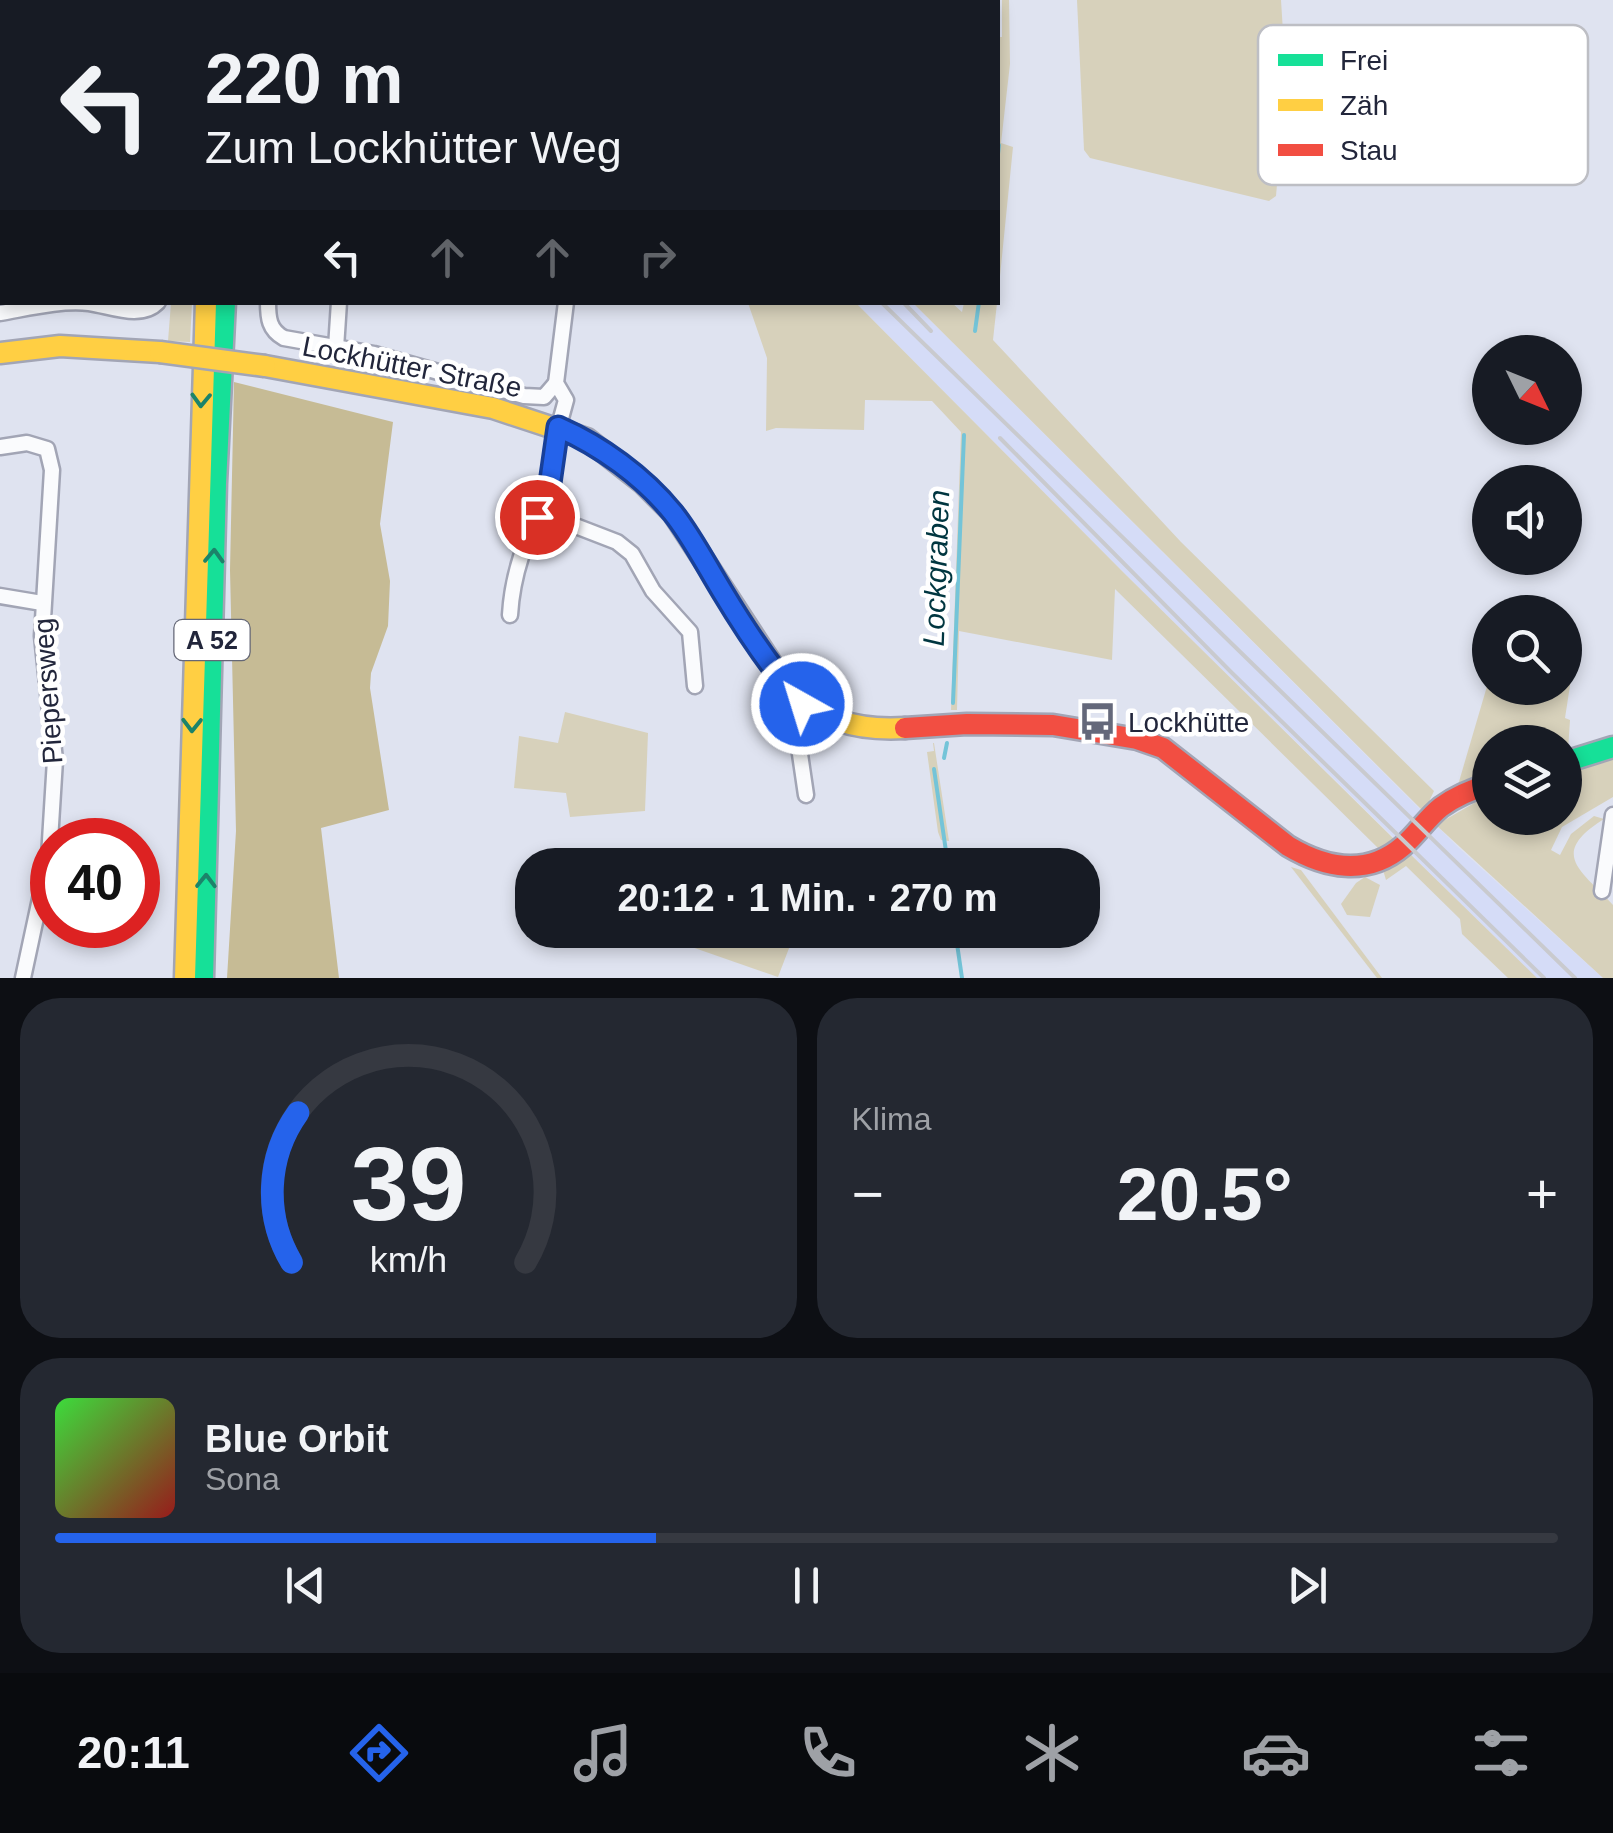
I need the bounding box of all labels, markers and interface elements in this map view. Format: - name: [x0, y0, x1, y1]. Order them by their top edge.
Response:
- legend: [1258, 25, 1588, 185]
- icon: left: [40, 40, 170, 170]
- text: 220 m: [205, 40, 403, 118]
- text: Frei: [1340, 45, 1388, 76]
- text: Zäh: [1340, 90, 1388, 121]
- text: Zum Lockhütter Weg: [205, 122, 622, 173]
- text: Stau: [1340, 135, 1398, 166]
- icon: left: [315, 230, 370, 285]
- icon: ahead: [420, 230, 475, 285]
- icon: ahead: [525, 230, 580, 285]
- icon: right: [630, 230, 685, 285]
- street label: Lockhütter Straße: [300, 331, 524, 403]
- north arrow: [1472, 335, 1582, 445]
- map controls: [1472, 335, 1582, 835]
- one-way arrow: [191, 392, 212, 408]
- button: sound: [1472, 465, 1582, 575]
- pin: [495, 475, 580, 560]
- water label: Lockgraben: [917, 489, 955, 647]
- icon: arrive: [510, 490, 565, 545]
- one-way arrow: [204, 547, 225, 563]
- button: search: [1472, 595, 1582, 705]
- street label: Piepersweg: [27, 617, 69, 765]
- road number: A 52: [174, 620, 250, 660]
- position arrow: [750, 652, 854, 756]
- bus stop icon: Lockhütte: [1077, 701, 1119, 743]
- place label: Lockhütte: [1128, 707, 1249, 738]
- one-way arrow: [182, 717, 203, 733]
- button: layers: [1472, 725, 1582, 835]
- speed limit sign: 40: [30, 818, 160, 948]
- one-way arrow: [195, 872, 217, 888]
- text: 20:12 · 1 Min. · 270 m: [617, 877, 998, 919]
- text: Klima: [852, 1101, 932, 1137]
- text: 39: [350, 1126, 466, 1242]
- text: 20.5°: [1117, 1152, 1293, 1236]
- text: −: [852, 1163, 884, 1225]
- text: +: [1526, 1163, 1558, 1225]
- text: km/h: [370, 1240, 447, 1280]
- text: Blue Orbit: [205, 1418, 389, 1460]
- text: Sona: [205, 1461, 280, 1497]
- icon: previous: [278, 1558, 333, 1613]
- icon: pause: [779, 1558, 834, 1613]
- icon: next: [1280, 1558, 1335, 1613]
- icon: directions: [344, 1718, 414, 1788]
- icon: music: [568, 1718, 638, 1788]
- icon: phone: [793, 1718, 863, 1788]
- icon: climate: [1017, 1718, 1087, 1788]
- icon: car: [1241, 1718, 1311, 1788]
- icon: filters: [1466, 1718, 1536, 1788]
- text: 20:11: [77, 1727, 190, 1778]

